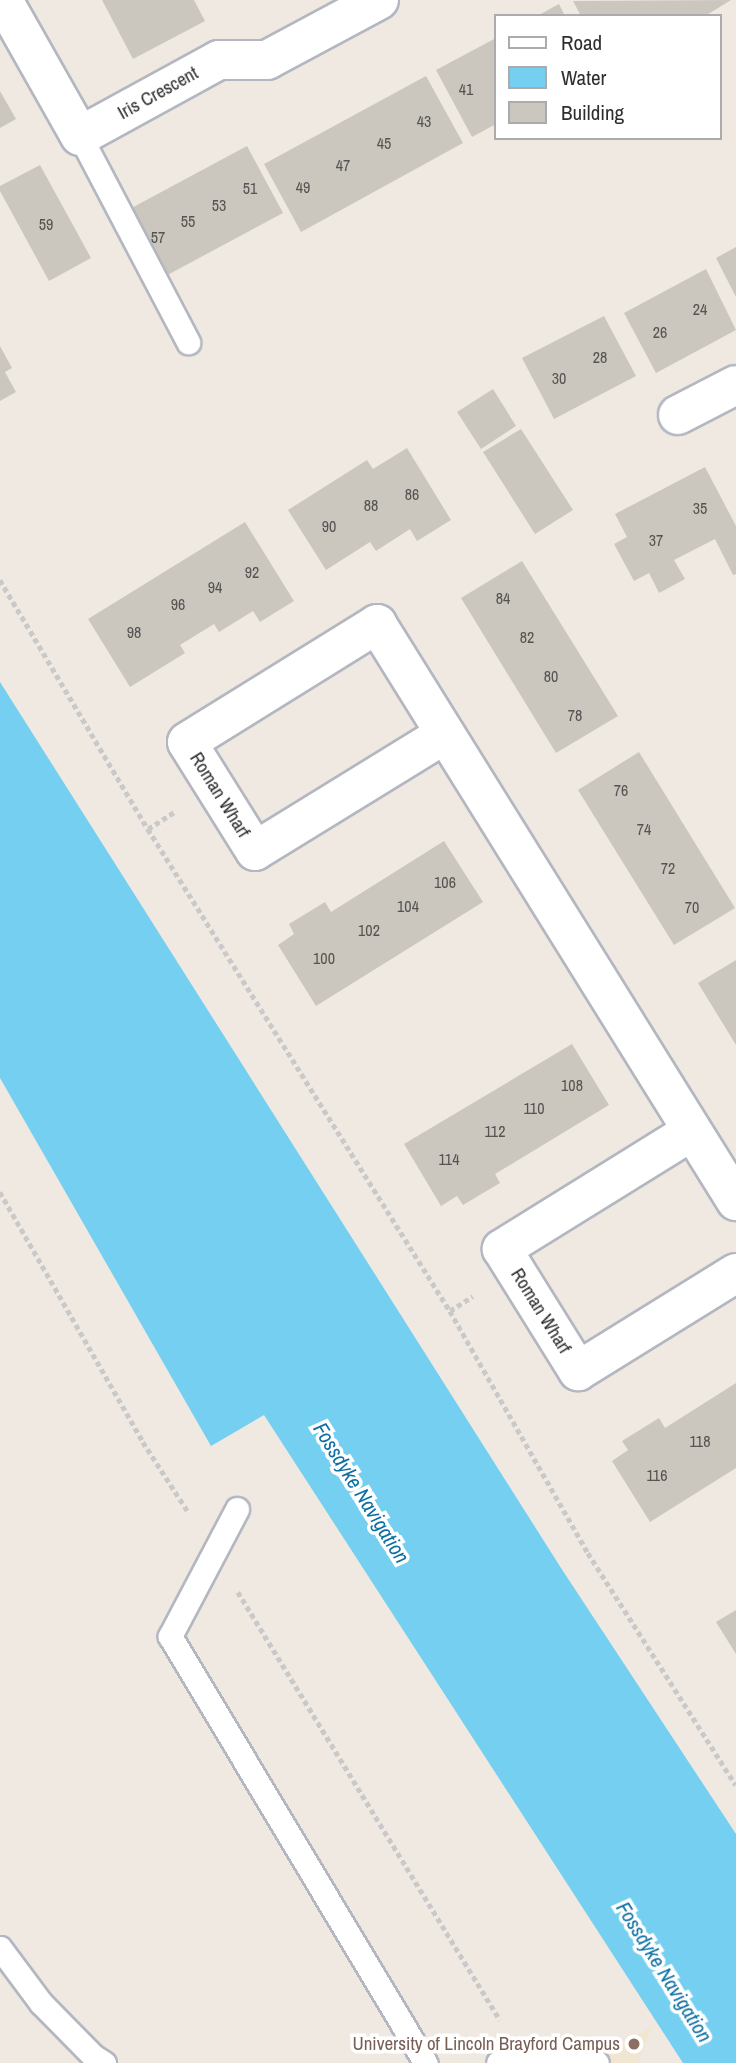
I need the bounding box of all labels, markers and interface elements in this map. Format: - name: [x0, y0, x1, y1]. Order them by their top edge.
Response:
- legend: [494, 14, 722, 140]
- text: Road: [561, 28, 602, 57]
- street label: Iris Crescent: [114, 62, 202, 124]
- text: Water: [561, 63, 606, 92]
- house number: 41: [459, 79, 473, 99]
- text: Building: [561, 98, 624, 127]
- house number: 43: [417, 111, 431, 131]
- house number: 45: [377, 133, 391, 153]
- house number: 47: [336, 155, 350, 175]
- house number: 49: [296, 177, 310, 197]
- house number: 51: [243, 178, 257, 198]
- house number: 53: [212, 195, 226, 215]
- house number: 55: [181, 211, 195, 231]
- house number: 59: [39, 214, 53, 234]
- house number: 57: [151, 227, 165, 247]
- house number: 24: [693, 299, 707, 319]
- house number: 26: [653, 322, 667, 342]
- house number: 28: [593, 347, 607, 367]
- house number: 30: [552, 368, 566, 388]
- house number: 86: [405, 484, 419, 504]
- house number: 88: [364, 495, 378, 515]
- house number: 35: [693, 498, 707, 518]
- house number: 90: [322, 516, 336, 536]
- house number: 37: [649, 530, 663, 550]
- house number: 92: [245, 562, 259, 582]
- house number: 94: [208, 577, 222, 597]
- house number: 84: [496, 588, 510, 608]
- house number: 96: [171, 594, 185, 614]
- house number: 98: [127, 622, 141, 642]
- house number: 82: [520, 627, 534, 647]
- house number: 80: [544, 666, 558, 686]
- house number: 78: [568, 705, 582, 725]
- street label: Roman Wharf: [185, 748, 255, 842]
- house number: 76: [614, 780, 628, 800]
- house number: 74: [637, 819, 651, 839]
- house number: 72: [661, 858, 675, 878]
- house number: 106: [434, 872, 456, 892]
- house number: 104: [397, 896, 419, 916]
- house number: 70: [685, 897, 699, 917]
- house number: 102: [358, 920, 380, 940]
- house number: 100: [313, 948, 335, 968]
- house number: 108: [561, 1075, 583, 1095]
- house number: 110: [524, 1098, 544, 1118]
- house number: 112: [485, 1121, 505, 1141]
- house number: 114: [439, 1149, 459, 1169]
- street label: Roman Wharf: [506, 1264, 576, 1358]
- water label: Fossdyke Navigation: [308, 1418, 414, 1568]
- house number: 118: [690, 1431, 710, 1451]
- house number: 116: [647, 1465, 667, 1485]
- water label: Fossdyke Navigation: [611, 1897, 717, 2047]
- place label: University of Lincoln Brayford Campus: [352, 2033, 620, 2055]
- marker: University of Lincoln Brayford Campus: [626, 2036, 642, 2052]

